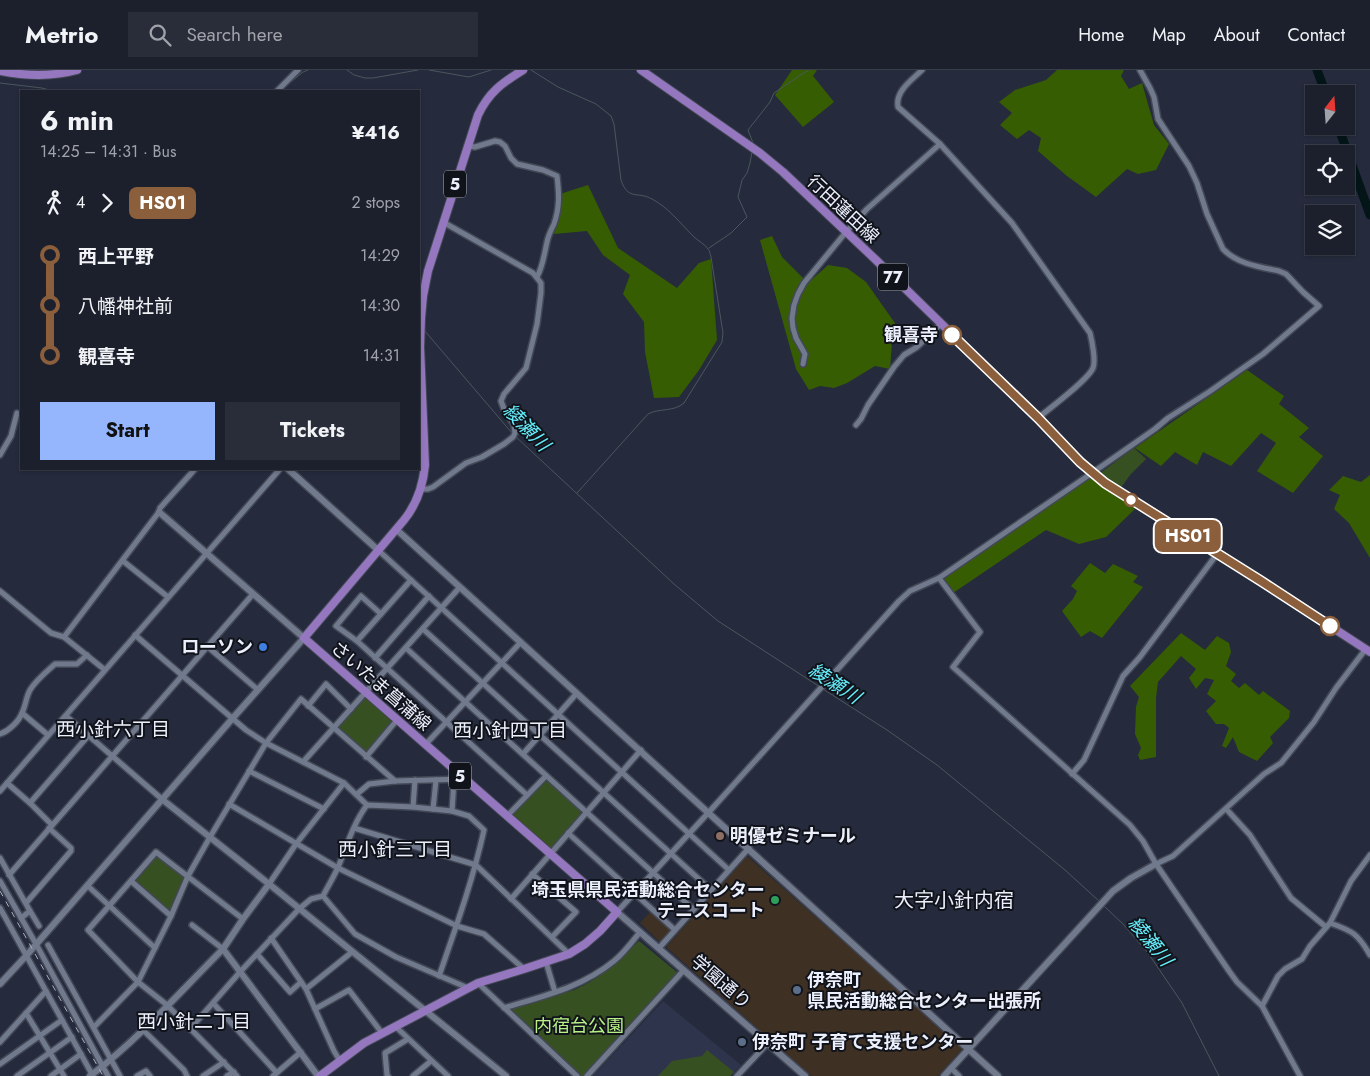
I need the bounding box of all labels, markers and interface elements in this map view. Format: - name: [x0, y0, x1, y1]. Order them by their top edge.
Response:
- search box: [128, 12, 478, 57]
- text: Metrio: [25, 17, 98, 52]
- icon: search: [146, 21, 174, 49]
- text: Search here: [186, 21, 283, 48]
- text: Home: [1078, 22, 1124, 48]
- text: Map: [1152, 22, 1186, 48]
- text: About: [1214, 22, 1259, 48]
- text: Contact: [1287, 22, 1345, 48]
- north arrow: [1305, 85, 1355, 135]
- map controls: [1305, 85, 1355, 255]
- text: 6 min: [40, 100, 114, 141]
- text: ¥416: [352, 119, 400, 146]
- text: 14:25 – 14:31 · Bus: [40, 140, 176, 163]
- button: locate: [1305, 145, 1355, 195]
- street label: 行田蓮田線: [801, 169, 885, 249]
- road number: 5: [444, 170, 466, 198]
- icon: walk: [40, 189, 68, 217]
- icon: forward: [93, 189, 121, 217]
- text: HS01: [139, 190, 186, 216]
- text: 4: [76, 191, 85, 214]
- text: 2 stops: [352, 191, 400, 214]
- button: layers: [1305, 205, 1355, 255]
- text: 西上平野: [78, 243, 154, 270]
- text: 14:29: [360, 244, 400, 267]
- road number: 77: [878, 263, 908, 290]
- text: 八幡神社前: [78, 293, 173, 320]
- text: 14:30: [360, 294, 400, 317]
- place label: 観喜寺: [884, 322, 938, 348]
- marker: 観喜寺: [942, 325, 962, 345]
- text: 観喜寺: [78, 343, 135, 370]
- text: 14:31: [363, 344, 400, 367]
- water label: 綾瀬川: [497, 397, 558, 459]
- button: Start: [40, 402, 215, 460]
- button: Tickets: [225, 402, 400, 460]
- unlabelled marker: [1124, 493, 1138, 507]
- line badge: HS01: [1153, 520, 1223, 552]
- text: HS01: [1165, 523, 1211, 549]
- unlabelled marker: [1320, 616, 1340, 636]
- place label: ローソン: [181, 634, 253, 660]
- street label: さいたま菖蒲線: [325, 635, 437, 737]
- marker: ローソン: [257, 641, 269, 653]
- water label: 綾瀬川: [803, 657, 868, 711]
- district label: 西小針六丁目: [56, 716, 170, 743]
- district label: 西小針四丁目: [453, 717, 567, 744]
- road number: 5: [449, 762, 471, 789]
- place label: 明優ゼミナール: [730, 823, 856, 849]
- marker: 明優ゼミナール: [714, 830, 726, 842]
- district label: 西小針三丁目: [338, 836, 452, 863]
- place label: 埼玉県県民活動総合センター テニスコート: [531, 877, 765, 924]
- district label: 大字小針内宿: [894, 886, 1014, 915]
- marker: 埼玉県県民活動総合センター テニスコート: [769, 894, 781, 906]
- water label: 綾瀬川: [1122, 911, 1180, 974]
- street label: 学園通り: [685, 949, 757, 1015]
- place label: 伊奈町 県民活動総合センター出張所: [807, 967, 1041, 1014]
- marker: 伊奈町 県民活動総合センター出張所: [791, 984, 803, 996]
- district label: 西小針二丁目: [137, 1008, 251, 1035]
- park label: 内宿台公園: [534, 1013, 624, 1039]
- place label: 伊奈町 子育て支援センター: [752, 1029, 973, 1055]
- marker: 伊奈町 子育て支援センター: [736, 1036, 748, 1048]

